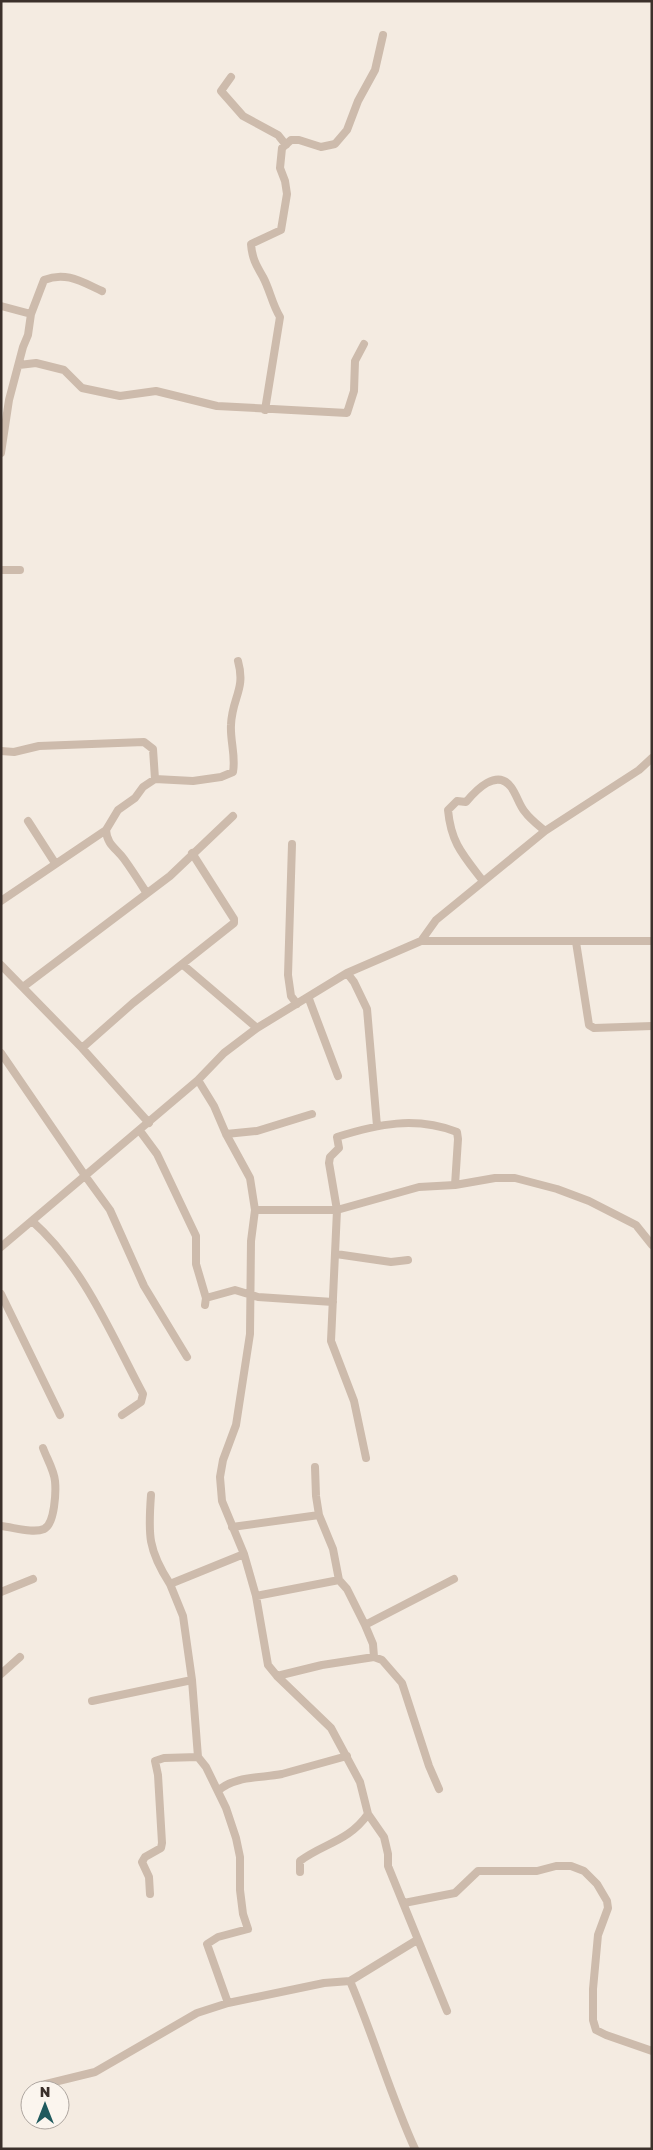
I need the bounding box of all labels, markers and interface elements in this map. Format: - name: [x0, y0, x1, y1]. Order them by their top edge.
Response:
- north arrow: [20, 2080, 70, 2130]
- text: N: [40, 2083, 50, 2100]

